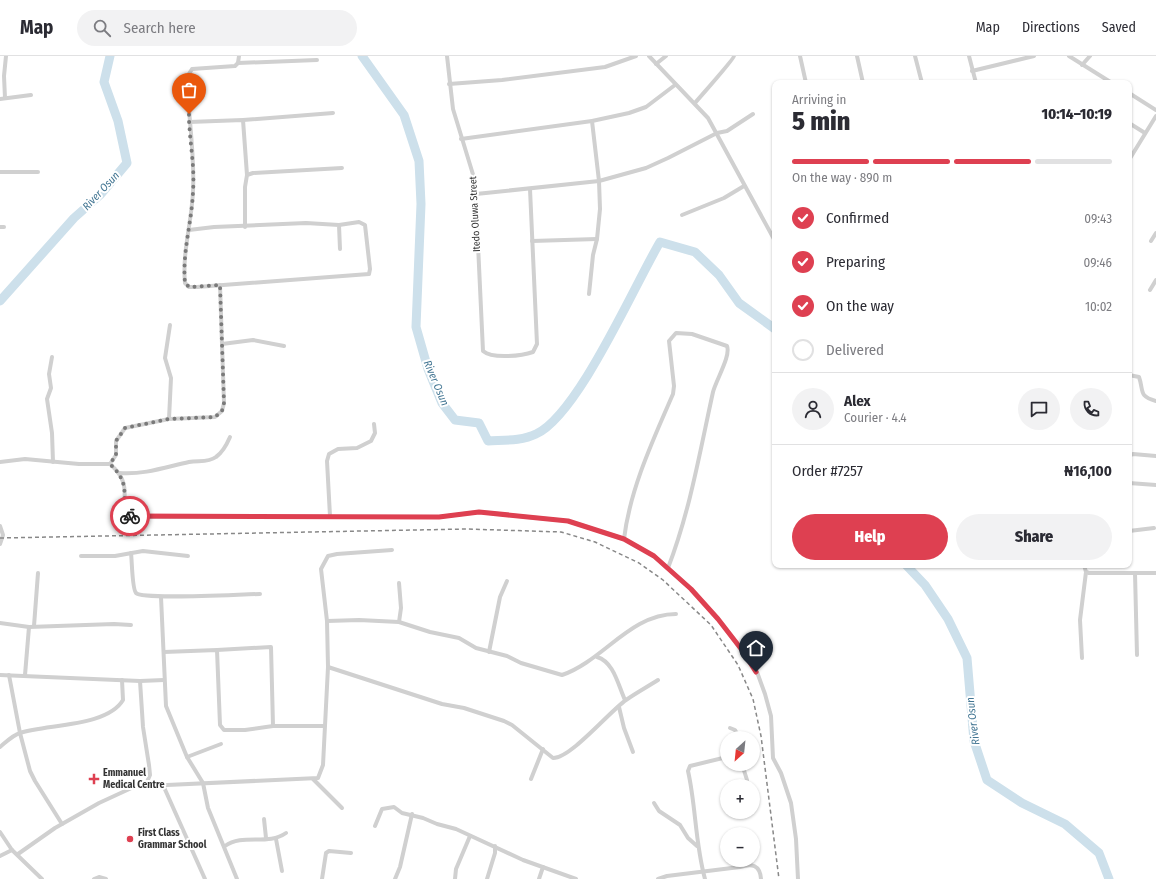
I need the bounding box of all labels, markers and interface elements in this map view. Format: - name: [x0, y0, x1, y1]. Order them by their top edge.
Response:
- search box: [77, 10, 357, 46]
- text: Map: [20, 16, 53, 39]
- icon: search: [91, 17, 113, 39]
- text: Search here: [123, 19, 196, 37]
- text: Map: [976, 19, 1000, 36]
- text: Directions: [1022, 19, 1080, 36]
- text: Saved: [1102, 19, 1136, 36]
- pin: [172, 73, 206, 114]
- icon: bag: [178, 79, 200, 101]
- text: Arriving in: [792, 92, 846, 107]
- text: 10:14–10:19: [1042, 105, 1112, 123]
- text: 5 min: [792, 106, 850, 137]
- water label: River Osun: [80, 169, 122, 213]
- text: On the way · 890 m: [792, 170, 892, 185]
- street label: Itedo Oluwa Street: [467, 175, 483, 252]
- icon: check: [792, 207, 814, 229]
- text: Confirmed: [826, 209, 889, 227]
- text: 09:43: [1084, 211, 1112, 226]
- icon: check: [792, 251, 814, 273]
- text: Preparing: [826, 253, 885, 271]
- text: 09:46: [1084, 255, 1112, 270]
- icon: check: [792, 295, 814, 317]
- text: On the way: [826, 297, 894, 315]
- text: 10:02: [1085, 299, 1112, 314]
- text: Delivered: [826, 341, 884, 359]
- water label: River Osun: [421, 358, 451, 408]
- button: person: [792, 388, 834, 430]
- button: chat: [1018, 388, 1060, 430]
- button: phone: [1070, 388, 1112, 430]
- text: Alex: [844, 392, 871, 410]
- text: Courier · 4.4: [844, 410, 907, 425]
- text: Order #7257: [792, 462, 863, 480]
- text: ₦16,100: [1064, 462, 1112, 480]
- courier: [110, 496, 150, 536]
- icon: bike: [119, 505, 141, 527]
- button: Help: [792, 514, 948, 560]
- button: Share: [956, 514, 1112, 560]
- pin: [739, 631, 773, 672]
- icon: home: [745, 637, 767, 659]
- water label: River Osun: [964, 696, 982, 746]
- north arrow: [720, 731, 760, 771]
- map controls: [720, 731, 760, 867]
- place label: Emmanuel Medical Centre: [103, 767, 165, 791]
- marker: Emmanuel Medical Centre: [88, 773, 100, 785]
- button: +: [720, 779, 760, 819]
- place label: First Class Grammar School: [138, 827, 207, 851]
- button: −: [720, 827, 760, 867]
- marker: First Class Grammar School: [125, 834, 135, 844]

